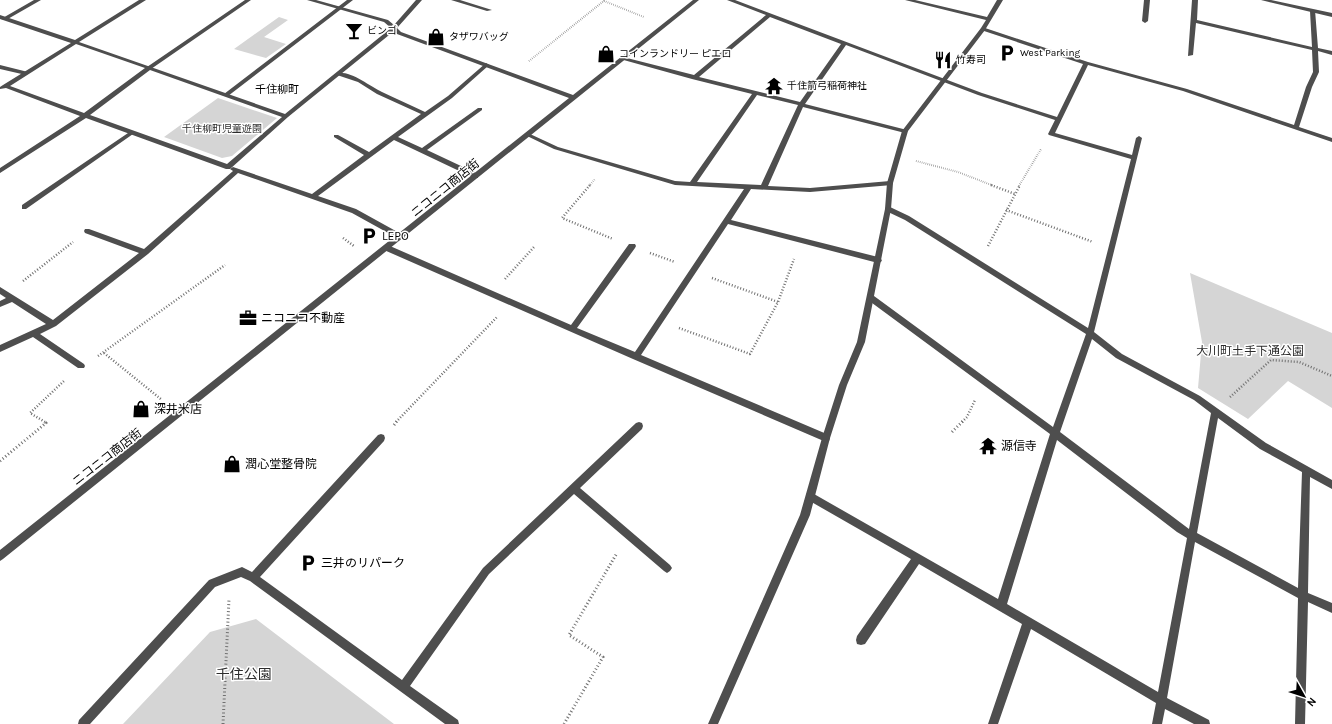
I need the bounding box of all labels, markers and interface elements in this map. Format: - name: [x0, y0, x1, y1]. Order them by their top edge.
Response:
- bar icon: ビンゴ: [344, 21, 364, 41]
- place label: ビンゴ: [367, 25, 397, 37]
- shop icon: タザワバッグ: [426, 27, 446, 47]
- place label: タザワバッグ: [449, 31, 509, 43]
- parking icon: West Parking: [997, 43, 1017, 63]
- shop icon: コインランドリー ピエロ: [596, 44, 616, 64]
- place label: West Parking: [1020, 47, 1080, 59]
- place label: コインランドリー ピエロ: [619, 48, 731, 60]
- restaurant icon: 竹寿司: [933, 50, 953, 70]
- place label: 竹寿司: [956, 54, 986, 66]
- temple icon: 千住箭弓稲荷神社: [764, 76, 784, 96]
- place label: 千住箭弓稲荷神社: [787, 80, 867, 92]
- district label: 千住柳町: [255, 83, 299, 96]
- park label: 千住柳町児童遊園: [182, 123, 262, 135]
- street label: ニコニコ商店街: [408, 156, 482, 220]
- parking icon: LEPO: [359, 226, 379, 246]
- place label: LEPO: [382, 229, 409, 243]
- office icon: ニコニコ不動産: [238, 308, 258, 328]
- place label: ニコニコ不動産: [261, 311, 345, 325]
- park label: 大川町土手下通公園: [1196, 344, 1304, 358]
- shop icon: 深井米店: [131, 399, 151, 419]
- place label: 深井米店: [154, 402, 202, 416]
- street label: ニコニコ商店街: [70, 426, 144, 488]
- temple icon: 源信寺: [978, 436, 998, 456]
- place label: 源信寺: [1001, 439, 1037, 453]
- shop icon: 潤心堂整骨院: [222, 454, 242, 474]
- place label: 潤心堂整骨院: [245, 457, 317, 471]
- parking icon: 三井のリパーク: [298, 553, 318, 573]
- place label: 三井のリパーク: [321, 556, 405, 570]
- park label: 千住公園: [216, 666, 272, 683]
- north arrow: [1284, 676, 1324, 716]
- text: N: [1304, 695, 1319, 709]

